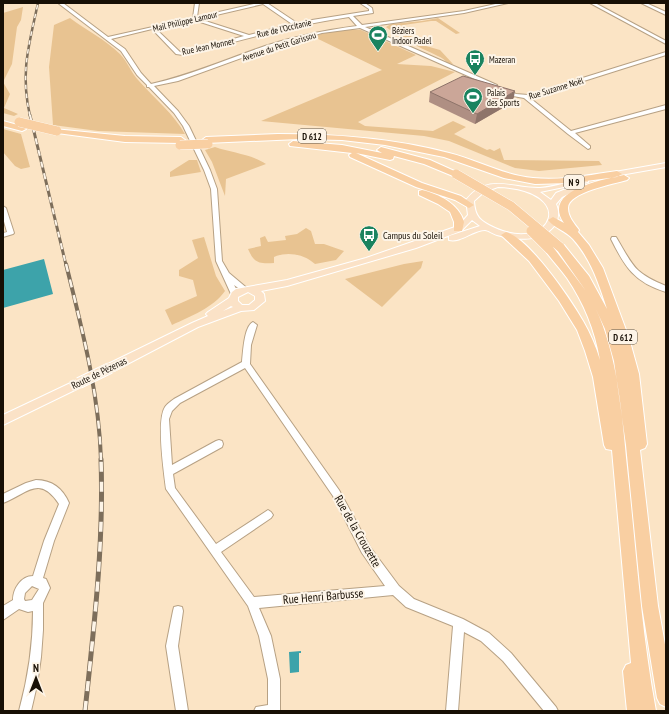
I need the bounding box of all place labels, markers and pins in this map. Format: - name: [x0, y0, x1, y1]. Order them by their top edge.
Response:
- sports icon: Béziers Indoor Padel: [367, 24, 389, 52]
- place label: Béziers Indoor Padel: [392, 25, 432, 46]
- bus stop icon: Mazeran: [464, 48, 486, 76]
- place label: Mazeran: [489, 54, 515, 65]
- sports icon: Palais des Sports: [462, 86, 484, 114]
- place label: Palais des Sports: [487, 87, 519, 108]
- bus stop icon: Campus du Soleil: [358, 224, 380, 252]
- place label: Campus du Soleil: [383, 229, 443, 242]

